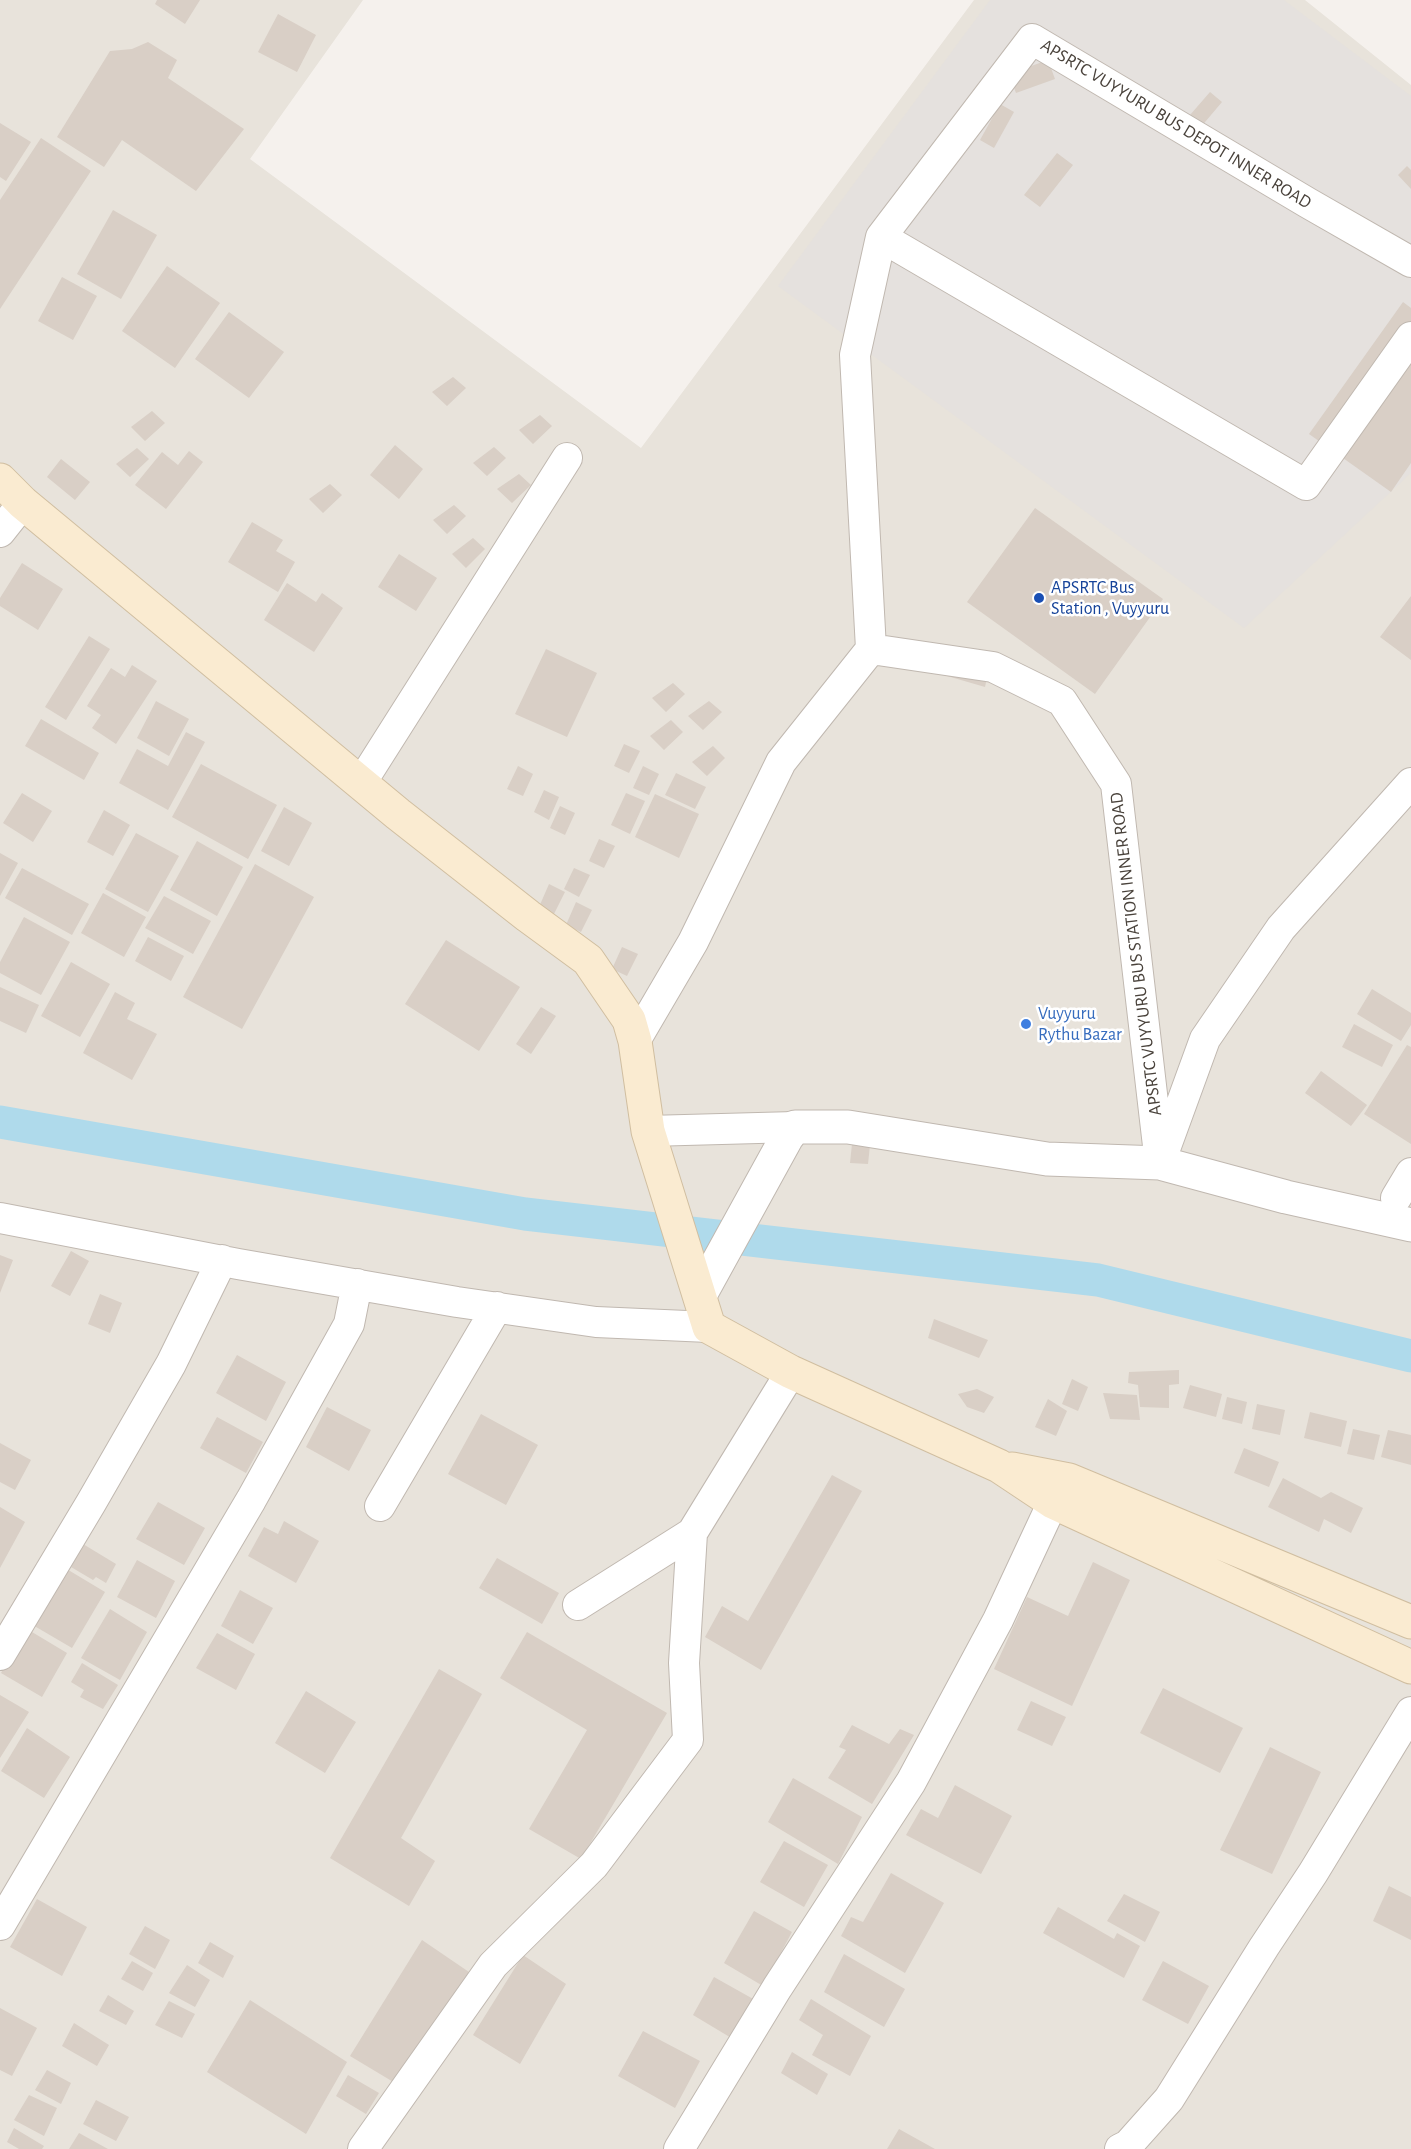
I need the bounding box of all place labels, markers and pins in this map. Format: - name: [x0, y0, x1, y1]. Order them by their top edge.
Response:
- place label: APSRTC Bus Station , Vuyyuru: [1051, 577, 1169, 620]
- marker: APSRTC Bus Station , Vuyyuru: [1032, 591, 1046, 605]
- place label: Vuyyuru Rythu Bazar: [1038, 1003, 1122, 1046]
- marker: Vuyyuru Rythu Bazar: [1019, 1017, 1033, 1031]

